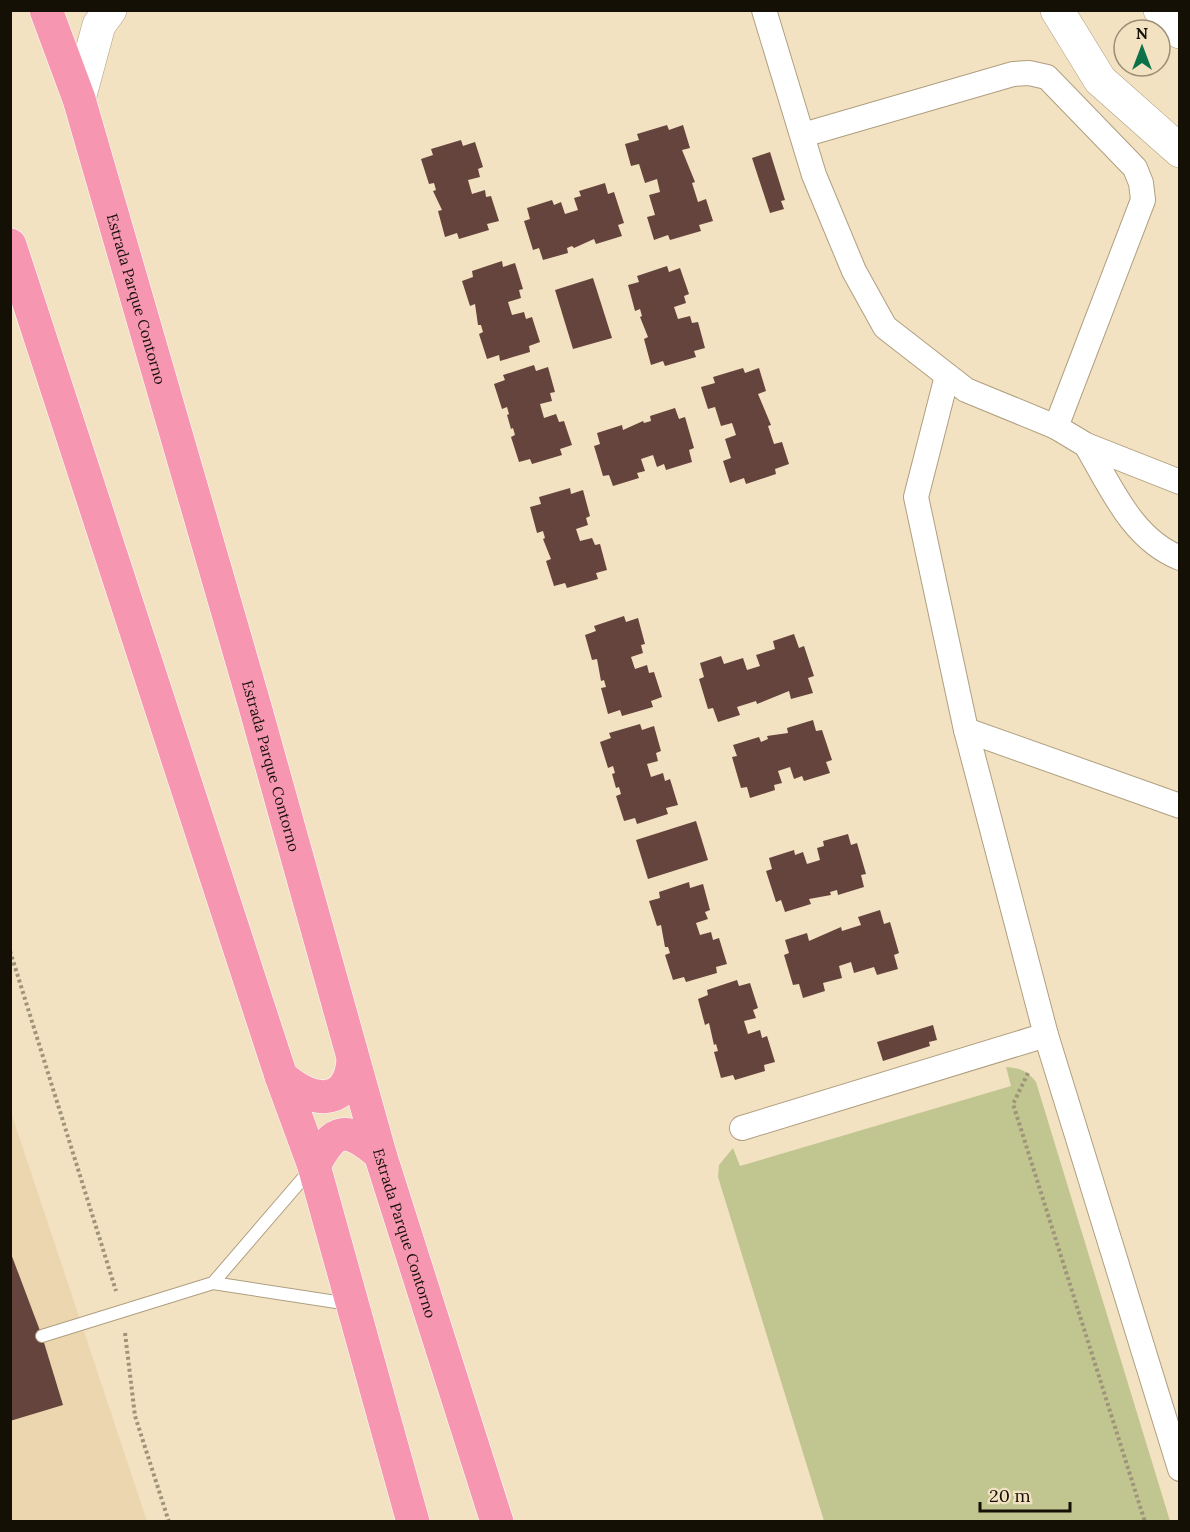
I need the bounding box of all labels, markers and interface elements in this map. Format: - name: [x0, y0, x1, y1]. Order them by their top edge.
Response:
- north arrow: [1112, 18, 1172, 78]
- text: N: [1136, 23, 1148, 43]
- street label: Estrada Parque Contorno: [103, 211, 171, 387]
- street label: Estrada Parque Contorno: [238, 678, 305, 854]
- street label: Estrada Parque Contorno: [369, 1146, 441, 1321]
- scale bar: [980, 1475, 1070, 1513]
- text: 20 m: [989, 1484, 1031, 1507]

